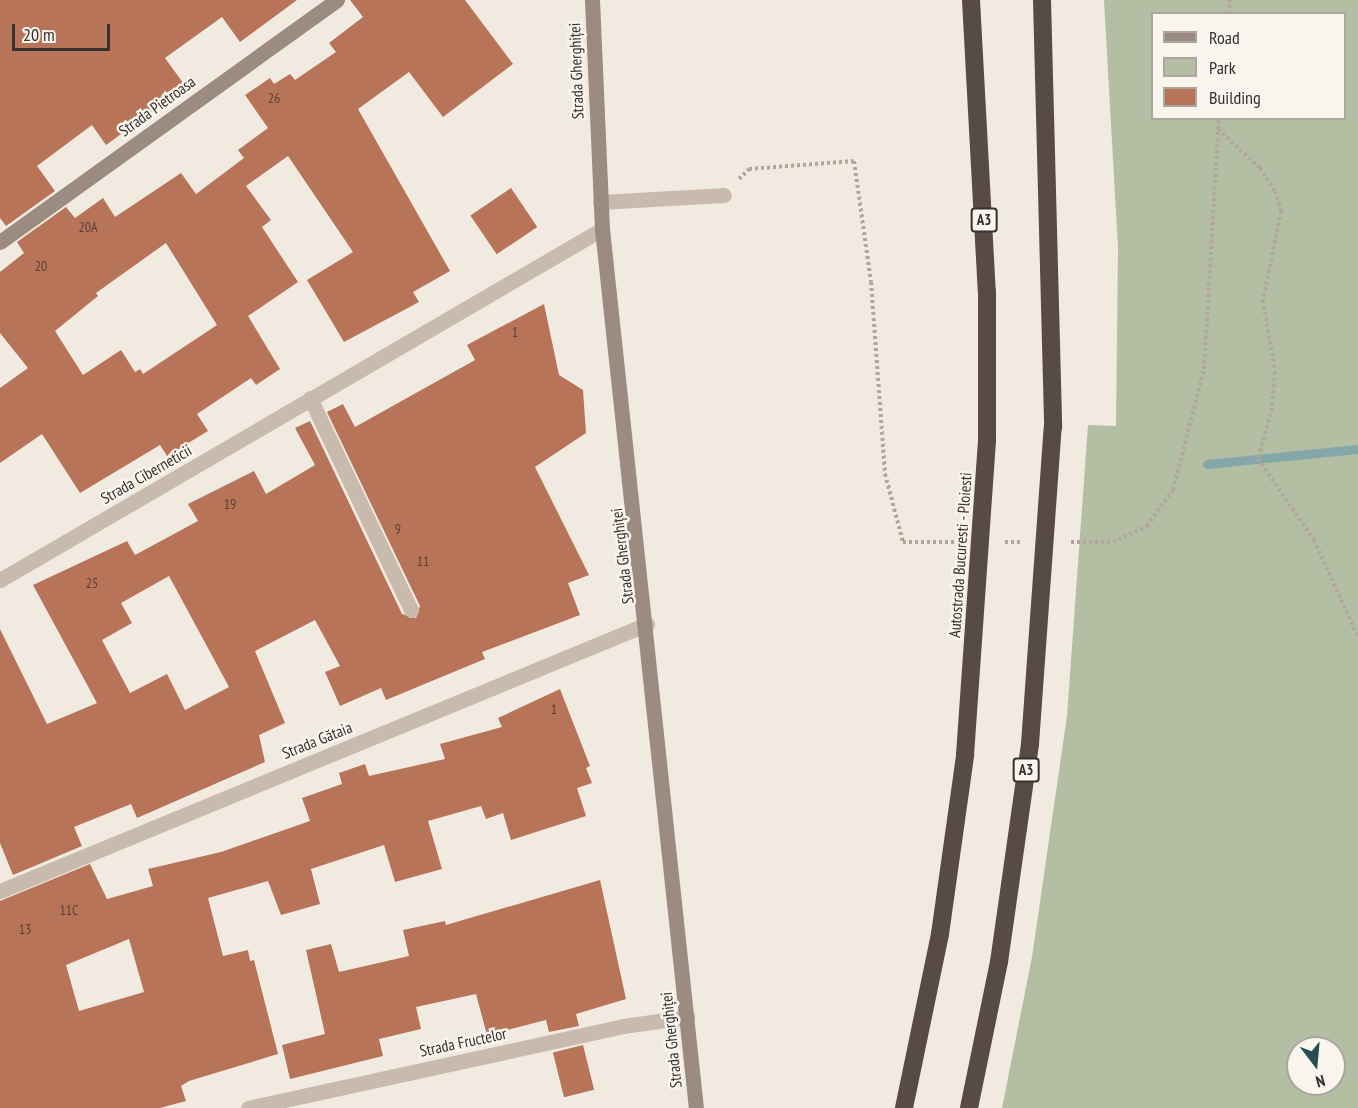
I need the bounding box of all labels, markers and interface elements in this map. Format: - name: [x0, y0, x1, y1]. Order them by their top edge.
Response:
- scale bar: [15, 12, 112, 50]
- legend: [1151, 12, 1346, 120]
- street label: Strada Gherghiței: [565, 22, 587, 120]
- text: 20 m: [23, 23, 55, 46]
- text: Road: [1209, 26, 1240, 49]
- text: Park: [1209, 56, 1236, 79]
- street label: Strada Pietroasa: [115, 72, 199, 140]
- text: Building: [1209, 86, 1261, 109]
- house number: 26: [268, 90, 280, 106]
- road number: A3: [970, 208, 998, 232]
- house number: 20A: [78, 219, 98, 235]
- house number: 20: [35, 258, 47, 274]
- house number: 1: [512, 324, 518, 340]
- street label: Strada Ciberneticii: [97, 440, 195, 508]
- street label: Autostrada Bucuresti - Ploiesti: [945, 471, 975, 639]
- house number: 19: [224, 496, 236, 512]
- street label: Strada Gherghiței: [607, 507, 637, 605]
- house number: 9: [395, 521, 401, 537]
- house number: 11: [417, 553, 429, 569]
- house number: 25: [86, 575, 98, 591]
- house number: 1: [551, 701, 557, 717]
- street label: Strada Gătaia: [279, 717, 355, 763]
- road number: A3: [1012, 758, 1040, 782]
- house number: 11C: [59, 902, 79, 918]
- house number: 13: [19, 921, 31, 937]
- street label: Strada Gherghiței: [656, 991, 686, 1089]
- street label: Strada Fructelor: [418, 1023, 508, 1061]
- north arrow: [1286, 1036, 1346, 1096]
- text: N: [1314, 1071, 1327, 1092]

